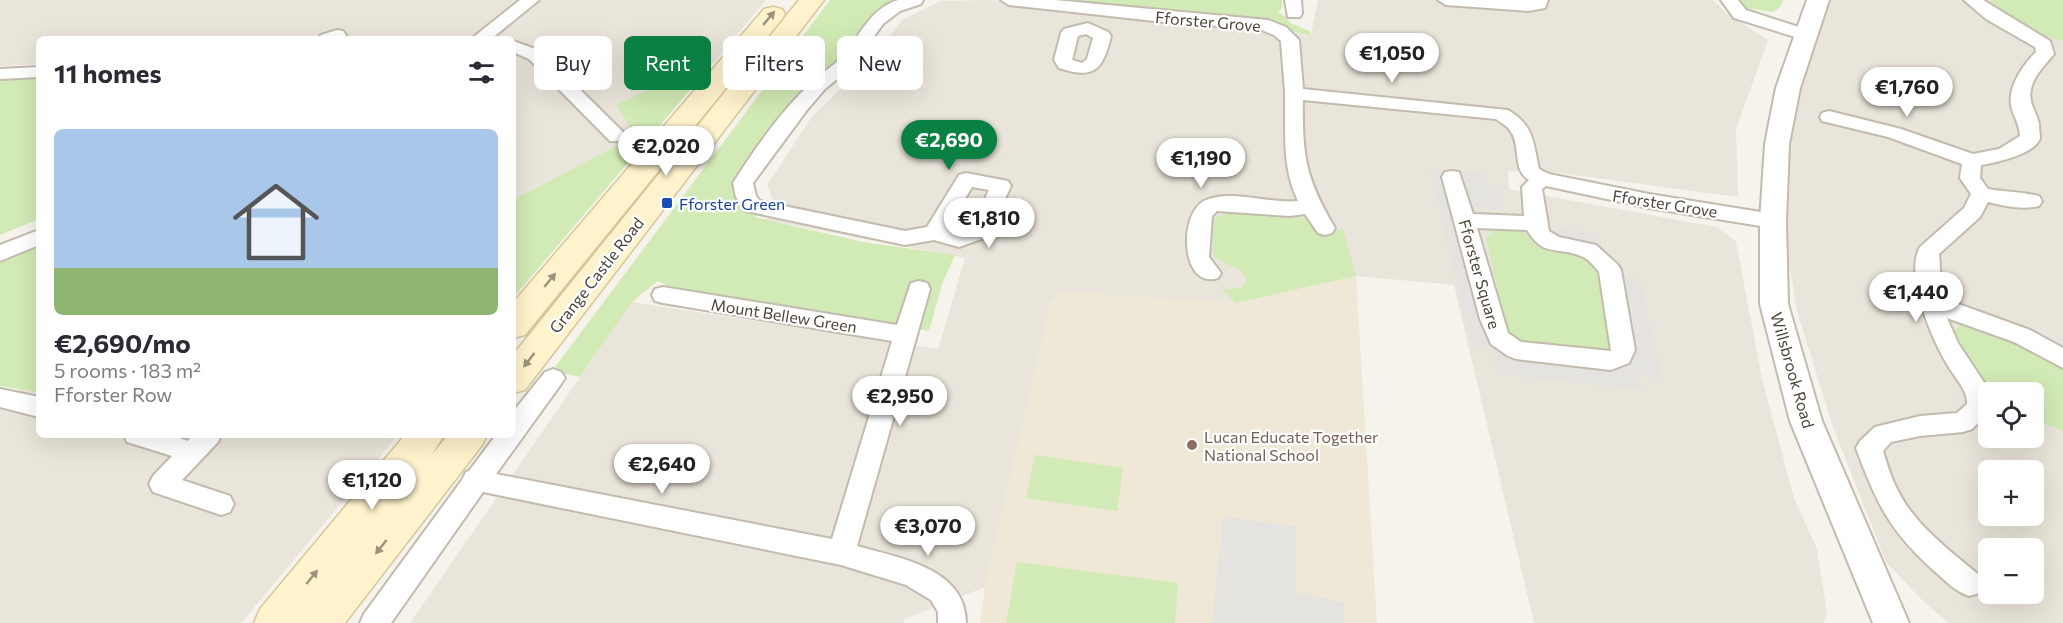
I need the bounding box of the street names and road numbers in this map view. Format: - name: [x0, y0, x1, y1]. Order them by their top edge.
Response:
- street label: Fforster Grove: [1154, 7, 1262, 35]
- street label: Fforster Grove: [1611, 185, 1719, 221]
- street label: Grange Castle Road: [545, 213, 647, 337]
- street label: Fforster Square: [1455, 217, 1505, 331]
- street label: Mount Bellew Green: [710, 294, 858, 336]
- street label: Willsbrook Road: [1767, 310, 1819, 430]

